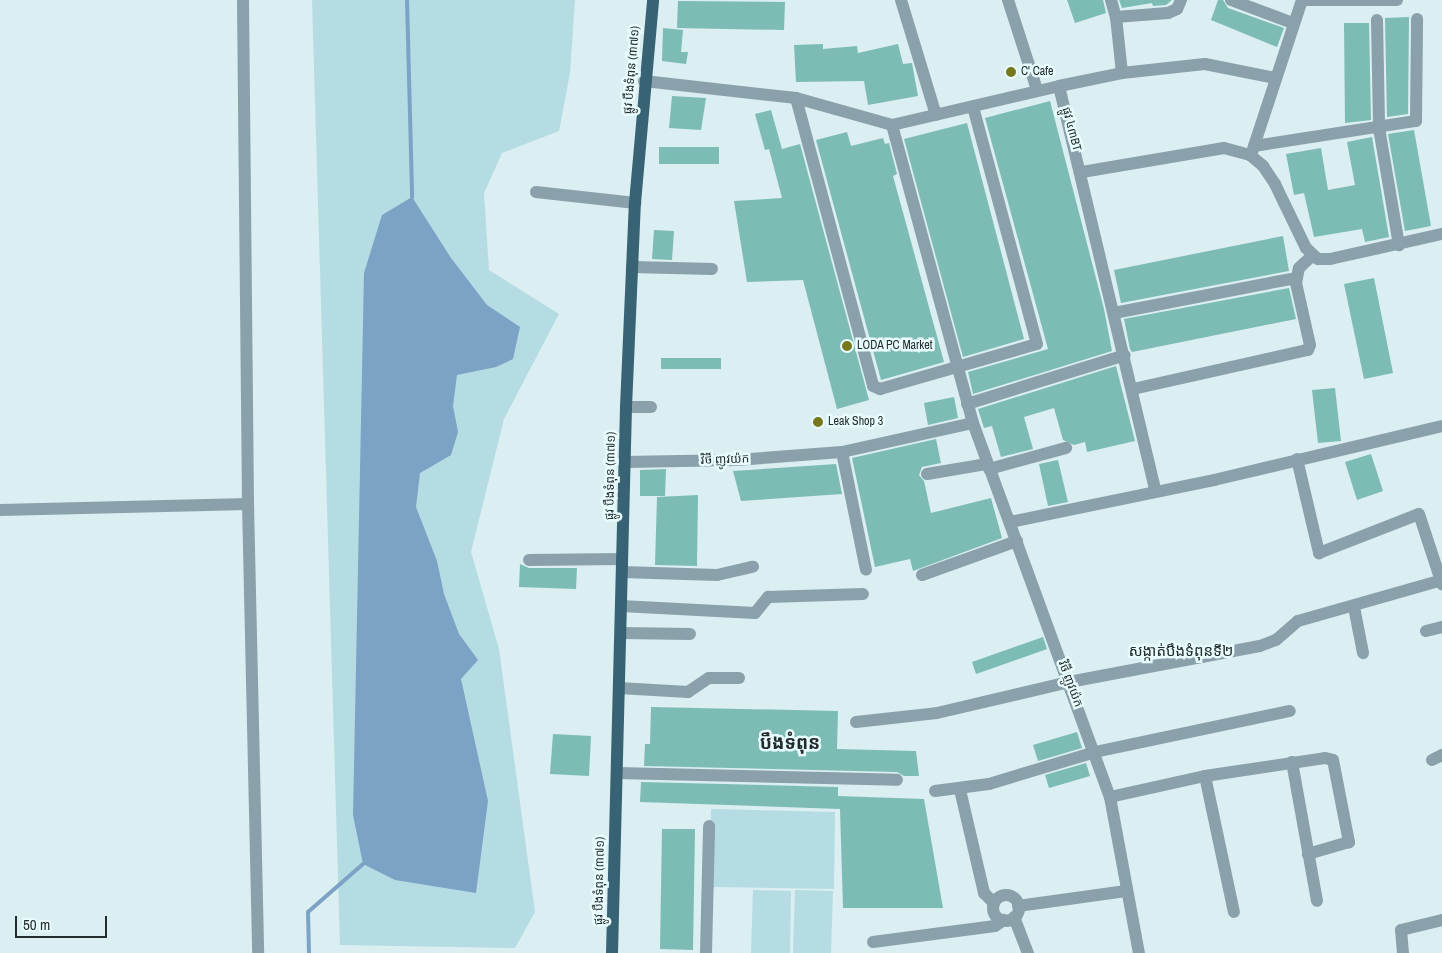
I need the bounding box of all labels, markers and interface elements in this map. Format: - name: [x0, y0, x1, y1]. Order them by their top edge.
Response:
- street label: ផ្លូវ បឹងទំពុន (៣៧១): [621, 25, 643, 115]
- place label: C' Cafe: [1021, 65, 1054, 79]
- marker: C' Cafe: [1005, 66, 1017, 78]
- street label: ផ្លូវ ៤៣BT: [1058, 106, 1084, 152]
- place label: LODA PC Market: [857, 339, 933, 353]
- marker: LODA PC Market: [841, 340, 853, 352]
- place label: Leak Shop 3: [828, 415, 883, 429]
- marker: Leak Shop 3: [812, 416, 824, 428]
- street label: ផ្លូវ បឹងទំពុន (៣៧១): [603, 432, 619, 520]
- street label: វិថី ញូវយ៉ក: [700, 452, 750, 468]
- district label: សង្កាត់បឹងទំពុនទី២: [1129, 642, 1233, 660]
- street label: វិថី ញូវយ៉ក: [1055, 659, 1085, 709]
- district label: បឹងទំពុន: [760, 732, 820, 754]
- street label: ផ្លូវ បឹងទំពុន (៣៧១): [592, 837, 608, 925]
- scale bar: [18, 906, 110, 938]
- text: 50 m: [23, 914, 50, 935]

